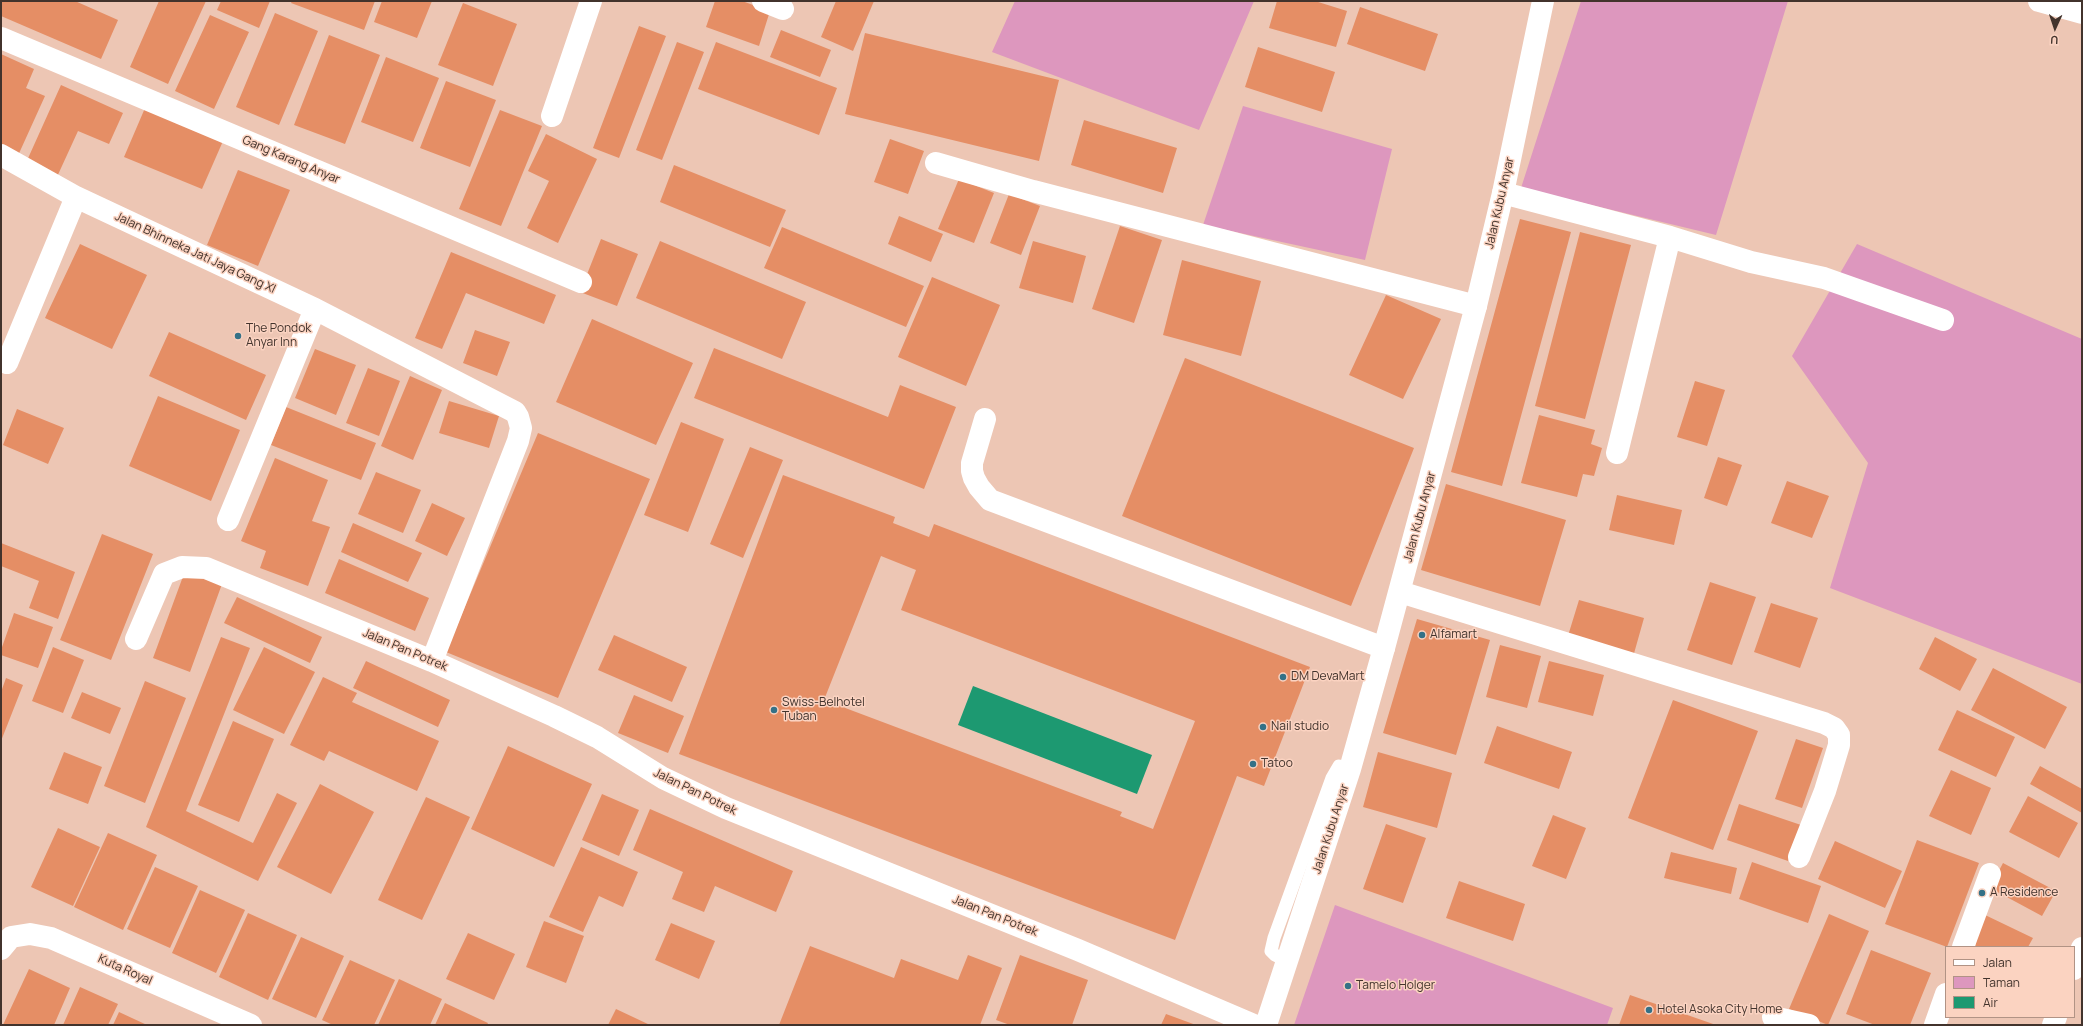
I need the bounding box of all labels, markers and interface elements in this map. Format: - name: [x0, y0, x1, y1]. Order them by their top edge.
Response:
- north arrow: [2035, 8, 2075, 48]
- text: U: [2050, 33, 2059, 48]
- street label: Gang Karang Anyar: [240, 133, 342, 187]
- street label: Jalan Kubu Anyar: [1482, 156, 1518, 250]
- street label: Jalan Bhinneka Jati Jaya Gang XI: [112, 209, 278, 297]
- place label: The Pondok Anyar Inn: [246, 322, 311, 350]
- marker: The Pondok Anyar Inn: [233, 331, 243, 341]
- street label: Jalan Kubu Anyar: [1401, 470, 1439, 564]
- street label: Jalan Pan Potrek: [360, 626, 450, 674]
- place label: Alfamart: [1430, 628, 1477, 642]
- marker: Alfamart: [1417, 630, 1427, 640]
- place label: DM DevaMart: [1291, 670, 1365, 684]
- marker: DM DevaMart: [1278, 672, 1288, 682]
- place label: Swiss-Belhotel Tuban: [782, 696, 865, 724]
- marker: Swiss-Belhotel Tuban: [769, 705, 779, 715]
- place label: Nail studio: [1271, 720, 1329, 734]
- marker: Nail studio: [1258, 722, 1268, 732]
- place label: Tatoo: [1261, 757, 1293, 771]
- marker: Tatoo: [1248, 759, 1258, 769]
- street label: Jalan Pan Potrek: [651, 766, 739, 818]
- street label: Jalan Kubu Anyar: [1310, 782, 1352, 876]
- place label: A Residence: [1990, 886, 2058, 900]
- marker: A Residence: [1977, 888, 1987, 898]
- street label: Jalan Pan Potrek: [950, 892, 1040, 940]
- legend: [1945, 946, 2075, 1018]
- street label: Kuta Royal: [96, 952, 154, 988]
- text: Jalan: [1983, 954, 2012, 971]
- text: Taman: [1983, 974, 2020, 991]
- place label: Tamelo Holger: [1356, 979, 1435, 993]
- marker: Tamelo Holger: [1343, 981, 1353, 991]
- text: Air: [1983, 994, 1998, 1011]
- place label: Hotel Asoka City Home: [1657, 1003, 1782, 1017]
- marker: Hotel Asoka City Home: [1644, 1005, 1654, 1015]

